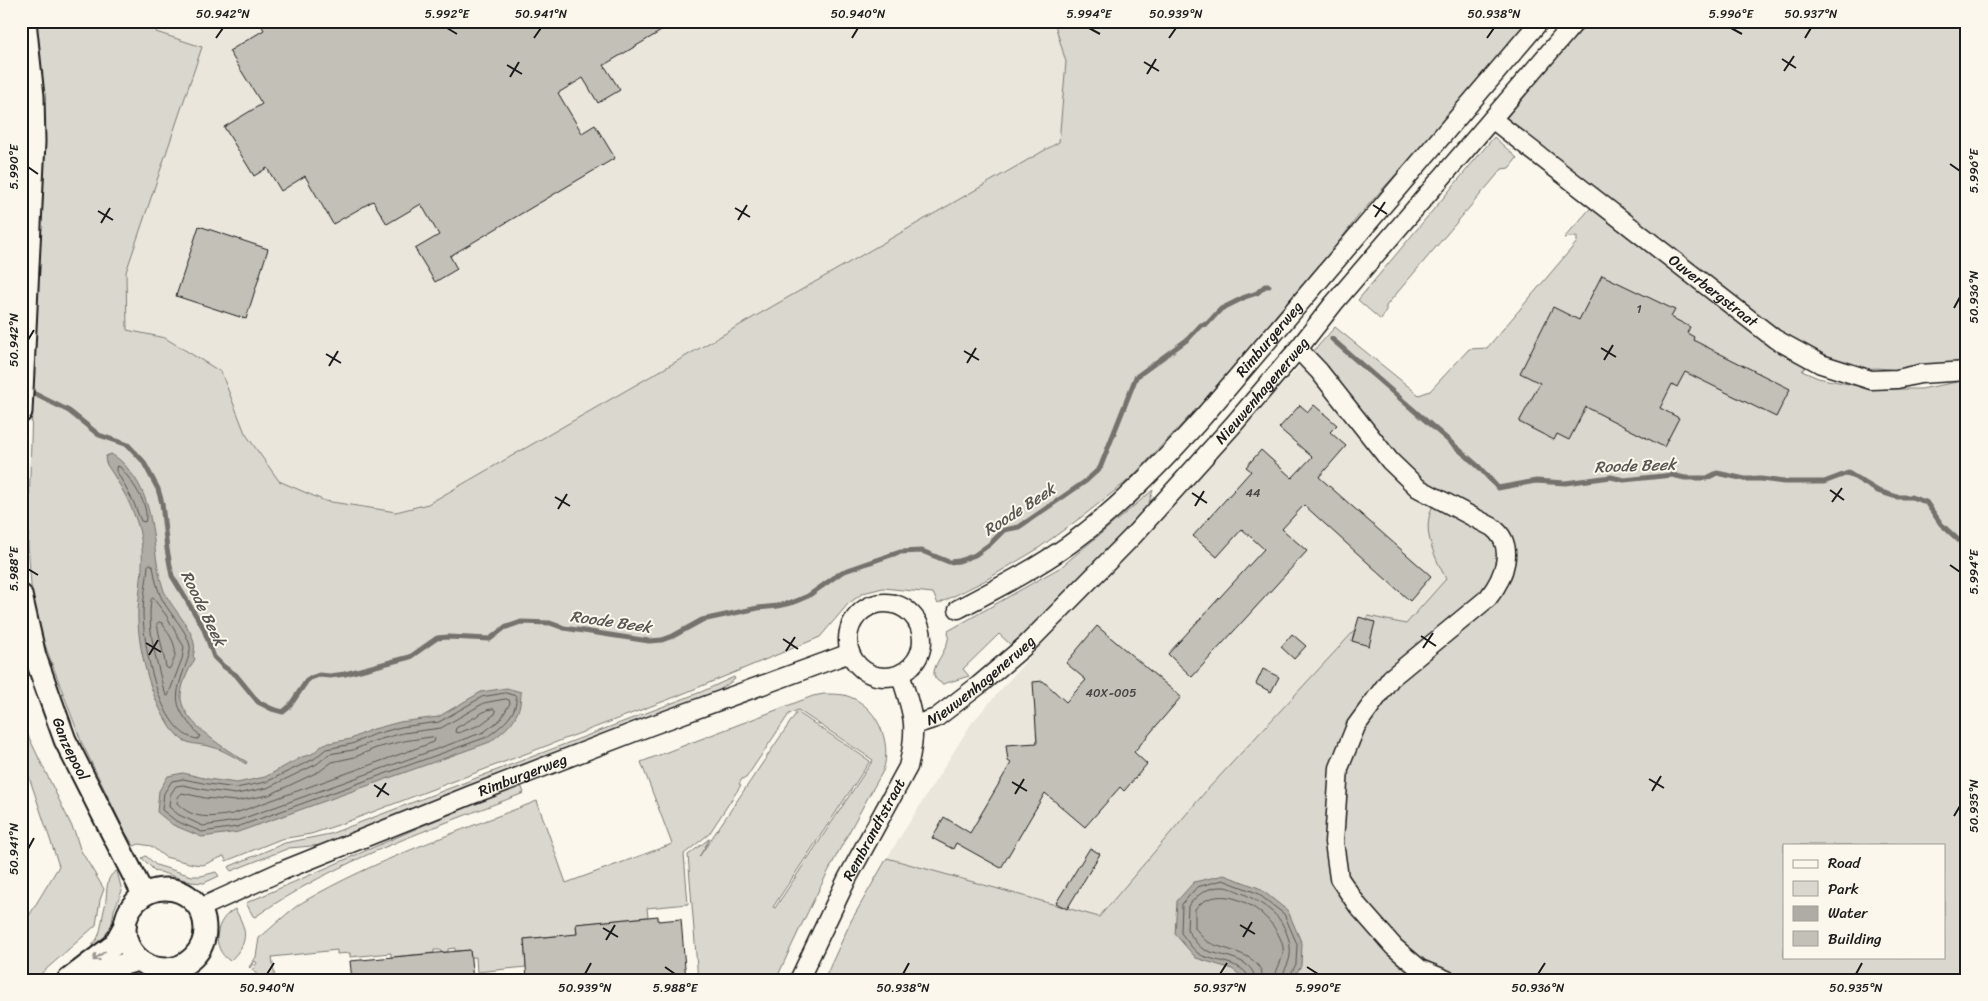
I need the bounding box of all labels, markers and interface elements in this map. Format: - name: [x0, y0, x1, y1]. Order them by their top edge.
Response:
- text: 50.942°N: [196, 3, 251, 25]
- text: 5.992°E: [425, 3, 471, 25]
- text: 50.941°N: [515, 3, 568, 25]
- text: 50.940°N: [831, 3, 886, 25]
- text: 5.994°E: [1067, 3, 1113, 25]
- text: 50.939°N: [1149, 3, 1203, 25]
- text: 50.938°N: [1467, 3, 1521, 25]
- text: 5.996°E: [1709, 3, 1754, 25]
- text: 50.937°N: [1785, 3, 1838, 25]
- text: 5.990°E: [3, 143, 25, 190]
- text: 5.996°E: [1963, 148, 1985, 193]
- street label: Ouverbergstraat: [1663, 248, 1764, 335]
- text: 50.936°N: [1963, 270, 1985, 323]
- street label: Rimburgerweg: [1229, 295, 1310, 383]
- house number: 1: [1636, 298, 1642, 320]
- text: 50.942°N: [3, 312, 25, 367]
- street label: Nieuwenhagenerweg: [1208, 331, 1316, 450]
- water label: Roode Beek: [1594, 449, 1679, 481]
- water label: Roode Beek: [977, 474, 1063, 544]
- house number: 44: [1245, 482, 1261, 504]
- text: 5.988°E: [3, 545, 25, 591]
- text: 5.994°E: [1963, 548, 1985, 595]
- water label: Roode Beek: [173, 565, 236, 653]
- water label: Roode Beek: [569, 601, 656, 642]
- street label: Nieuwenhagenerweg: [923, 629, 1042, 733]
- house number: 40X-005: [1085, 682, 1137, 704]
- street label: Ganzepool: [45, 714, 97, 786]
- street label: Rimburgerweg: [474, 746, 571, 804]
- street label: Rembrandtstraat: [835, 773, 913, 886]
- text: 50.935°N: [1963, 779, 1985, 833]
- text: 50.941°N: [3, 822, 25, 875]
- legend: [1783, 844, 1946, 958]
- text: Road: [1828, 850, 1861, 876]
- text: Park: [1828, 876, 1859, 902]
- text: Water: [1828, 900, 1868, 926]
- text: Building: [1828, 926, 1882, 952]
- one-way arrow: [93, 951, 106, 962]
- text: 50.940°N: [240, 977, 295, 999]
- text: 50.939°N: [558, 977, 612, 999]
- text: 5.988°E: [653, 977, 699, 999]
- text: 50.938°N: [876, 977, 930, 999]
- text: 50.937°N: [1194, 977, 1247, 999]
- text: 5.990°E: [1295, 977, 1342, 999]
- text: 50.936°N: [1512, 977, 1565, 999]
- text: 50.935°N: [1829, 977, 1883, 999]

